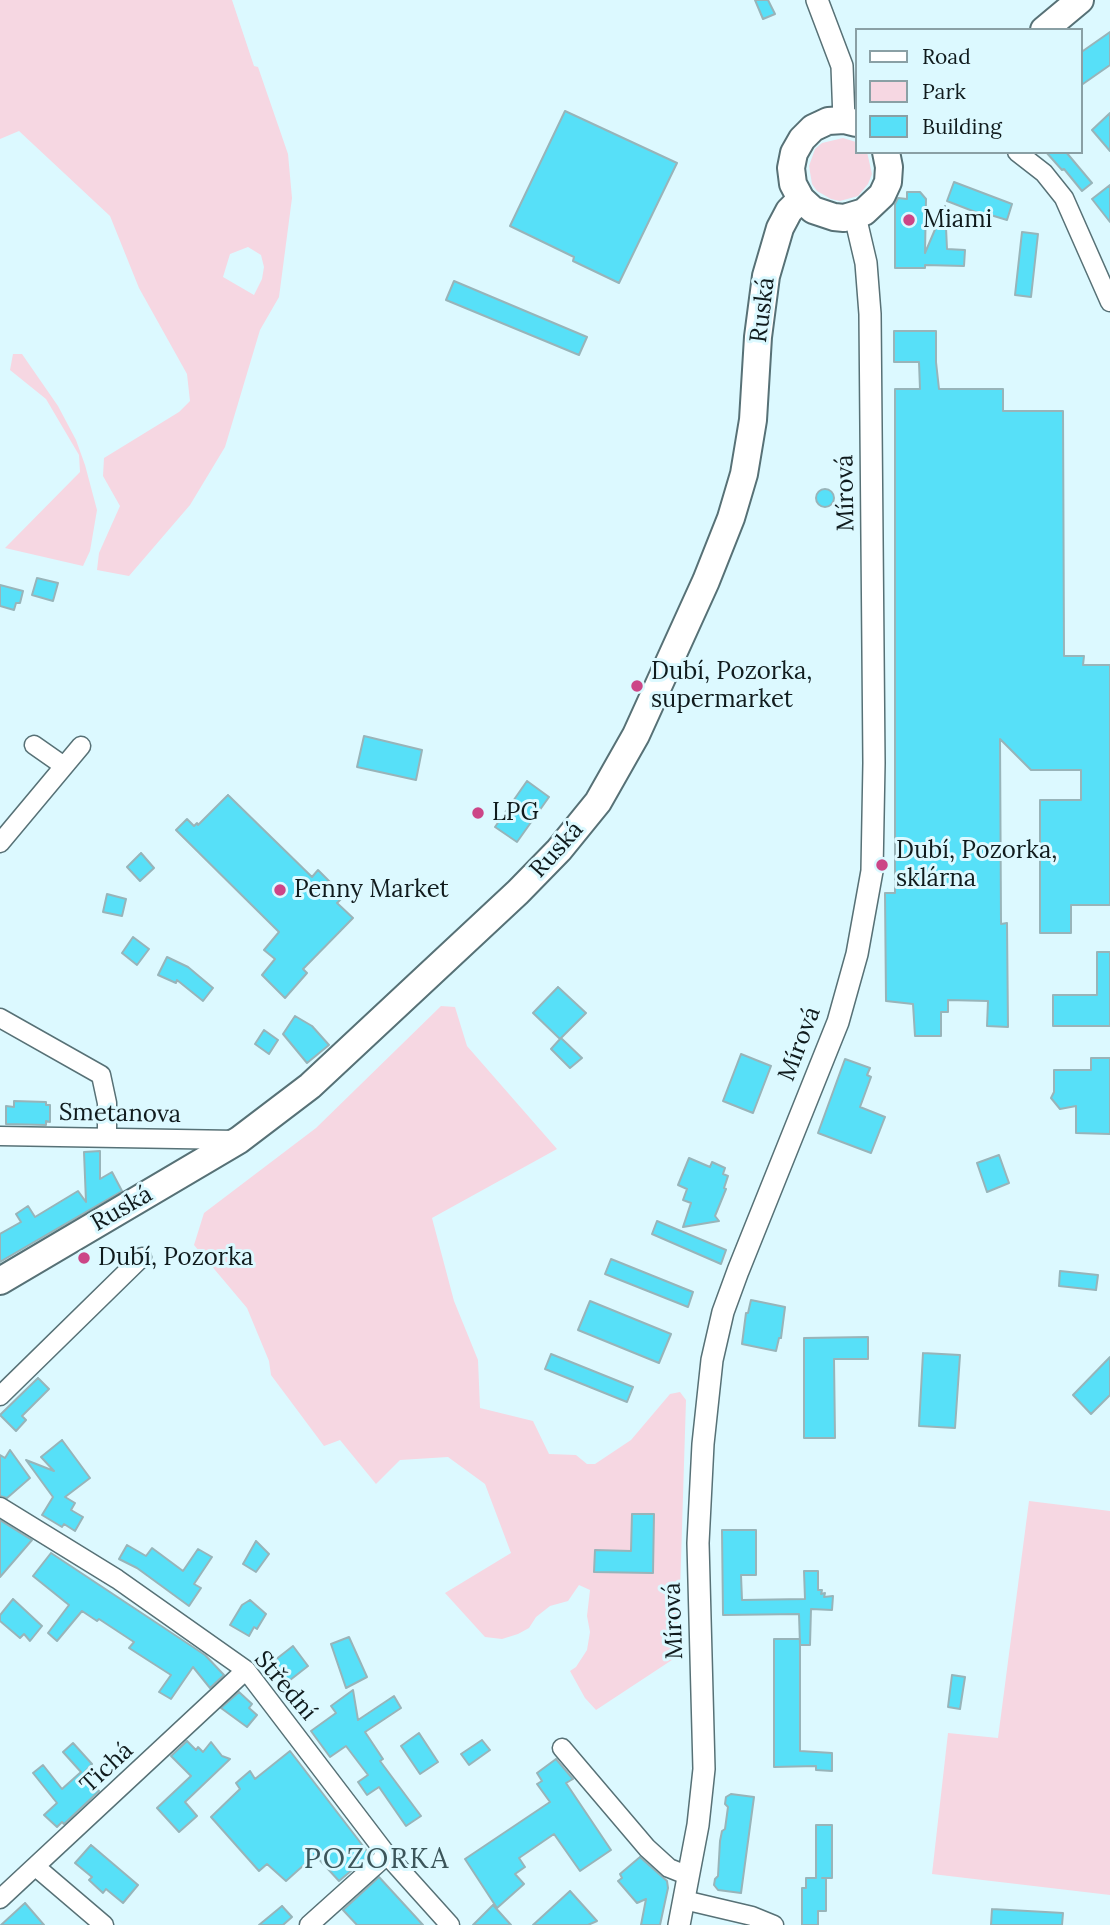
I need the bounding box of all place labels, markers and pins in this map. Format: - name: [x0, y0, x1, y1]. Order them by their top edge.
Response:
- place label: Miami: [923, 206, 992, 234]
- marker: Miami: [901, 212, 917, 228]
- place label: Dubí, Pozorka, supermarket: [651, 658, 812, 714]
- marker: Dubí, Pozorka, supermarket: [629, 678, 645, 694]
- place label: LPG: [492, 799, 539, 827]
- marker: LPG: [470, 805, 486, 821]
- place label: Dubí, Pozorka, sklárna: [896, 837, 1057, 893]
- marker: Dubí, Pozorka, sklárna: [874, 857, 890, 873]
- place label: Penny Market: [294, 876, 449, 904]
- marker: Penny Market: [272, 882, 288, 898]
- place label: Dubí, Pozorka: [98, 1244, 253, 1272]
- marker: Dubí, Pozorka: [76, 1250, 92, 1266]

